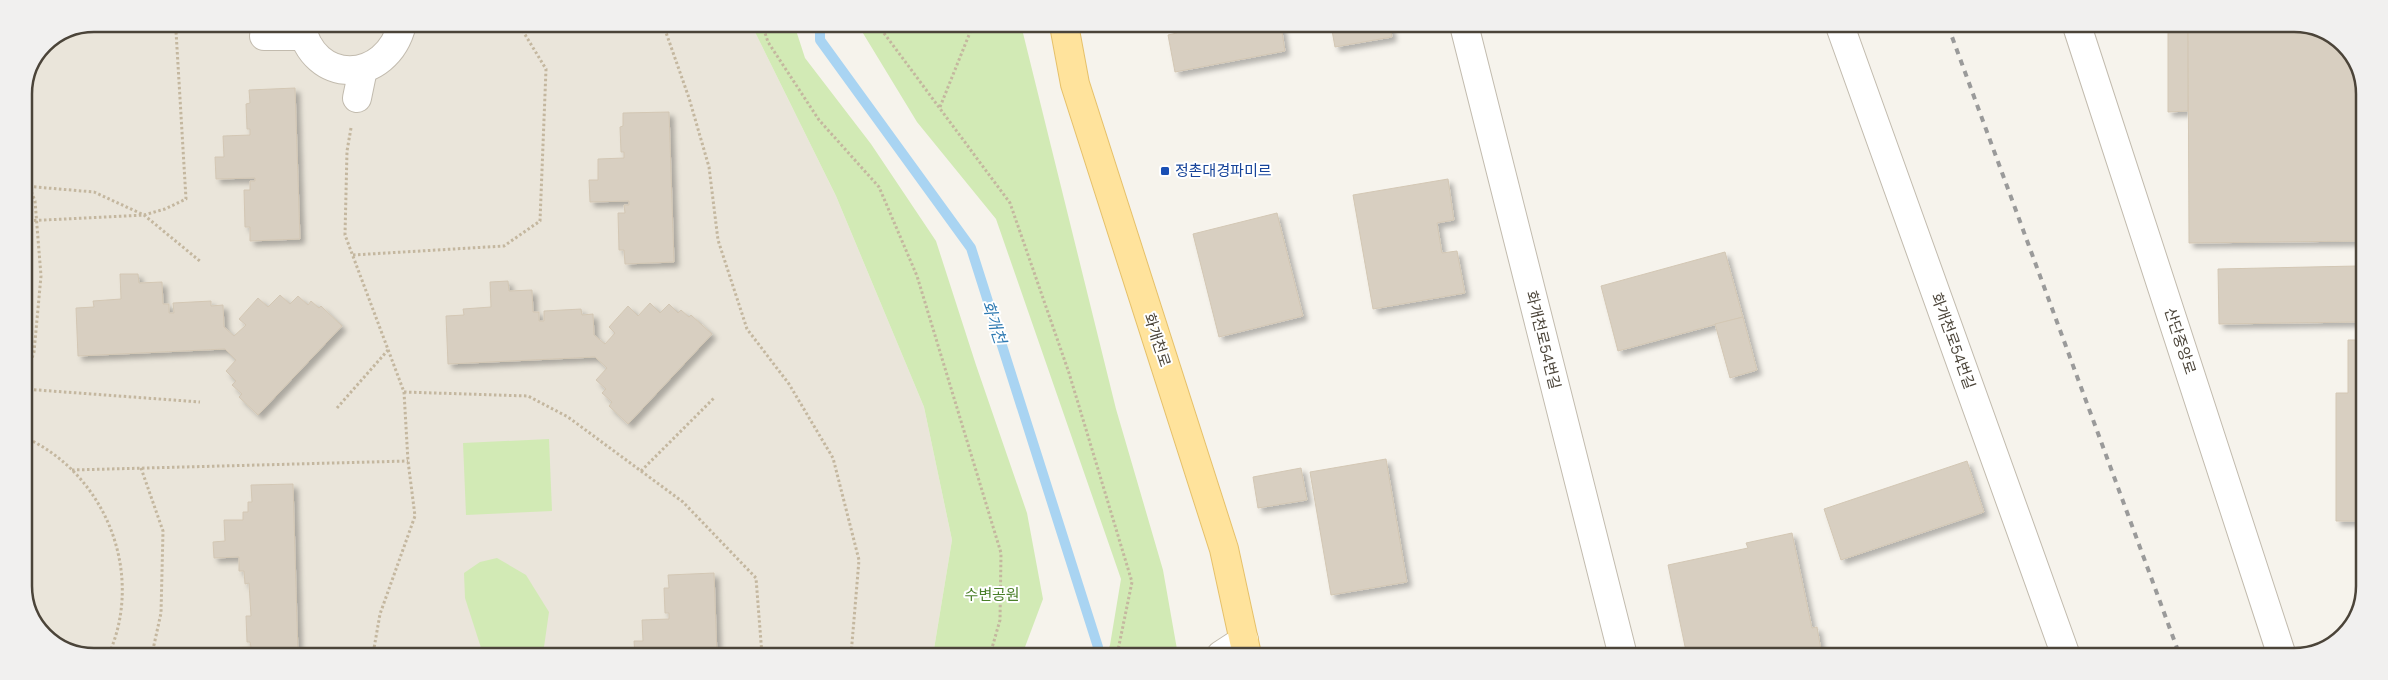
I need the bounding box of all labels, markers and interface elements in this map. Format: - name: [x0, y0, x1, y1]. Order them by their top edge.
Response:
- place label: 정촌대경파미르: [1175, 161, 1272, 181]
- marker: 정촌대경파미르: [1159, 165, 1171, 177]
- street label: 화개천로54번길: [1521, 289, 1565, 391]
- street label: 화개천로54번길: [1926, 290, 1980, 392]
- water label: 화개천: [977, 298, 1012, 348]
- street label: 산단중앙로: [2160, 305, 2200, 377]
- street label: 화개천로: [1139, 311, 1175, 369]
- park label: 수변공원: [964, 585, 1020, 605]

